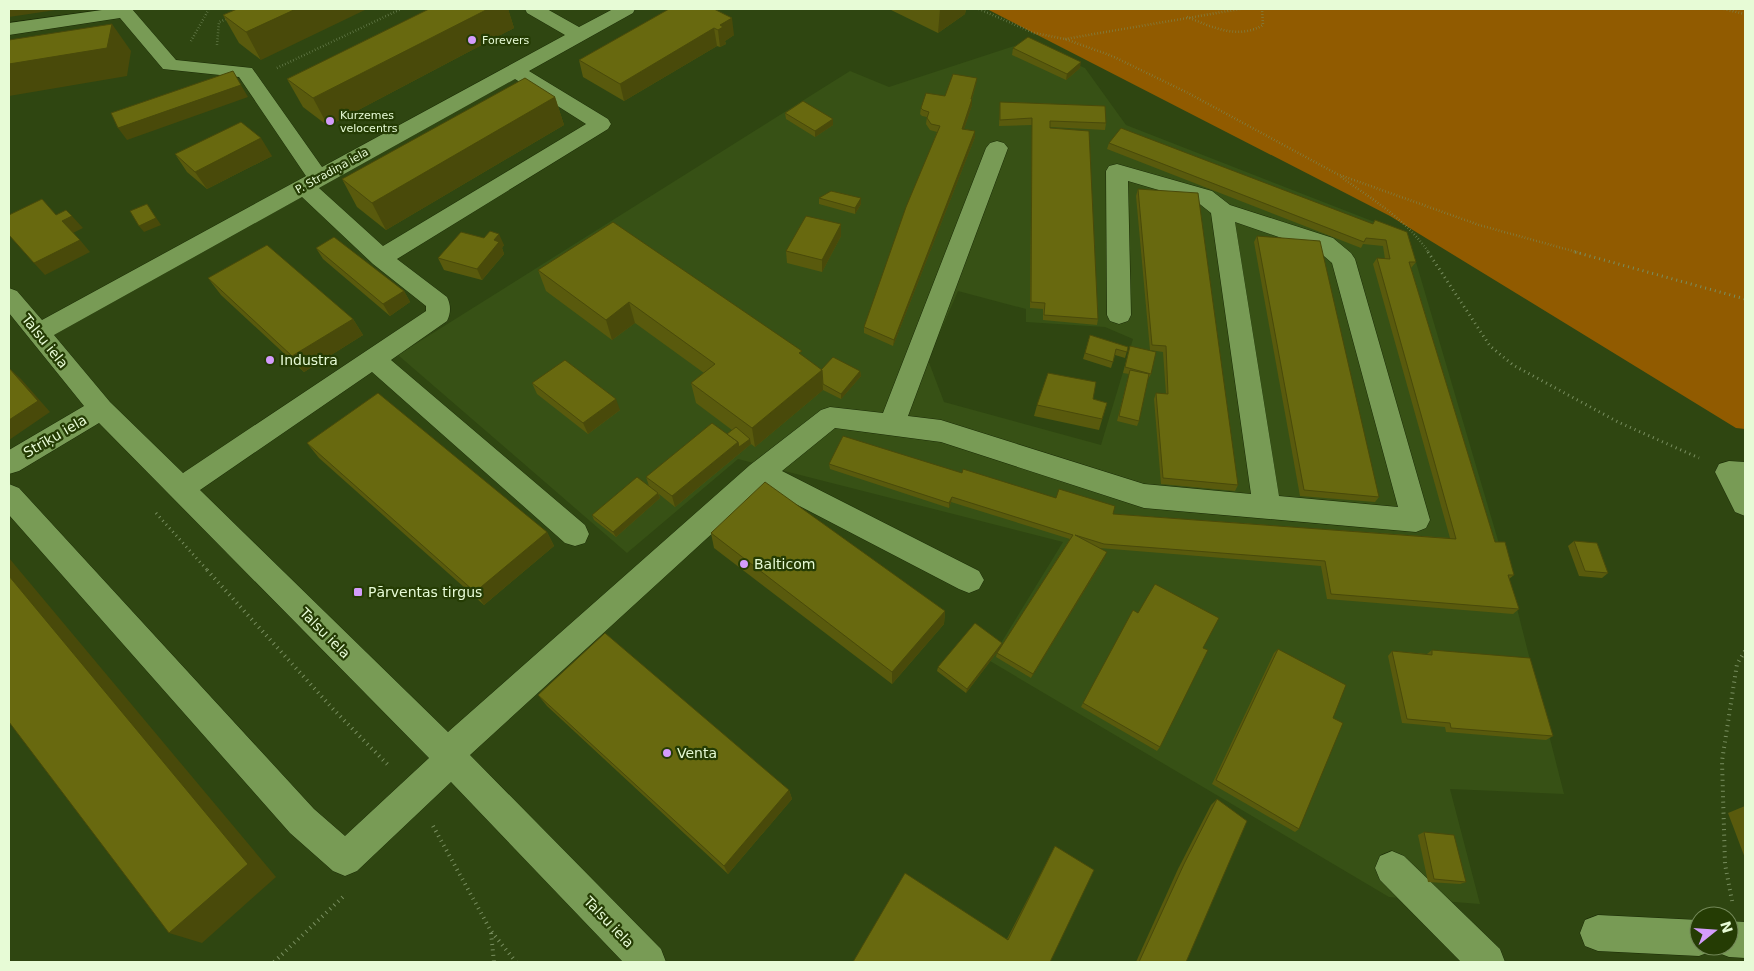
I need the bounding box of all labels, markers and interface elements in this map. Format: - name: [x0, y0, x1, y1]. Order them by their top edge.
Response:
- marker: Forevers: [466, 34, 478, 46]
- place label: Forevers: [482, 34, 530, 47]
- place label: Kurzemes velocentrs: [340, 109, 398, 135]
- marker: Kurzemes velocentrs: [324, 115, 336, 127]
- street label: P. Stradiņa iela: [293, 146, 371, 196]
- street label: Talsu iela: [18, 310, 71, 371]
- place label: Industra: [280, 352, 338, 368]
- marker: Industra: [264, 354, 276, 366]
- street label: Strīķu iela: [20, 411, 90, 461]
- place label: Balticom: [754, 556, 815, 572]
- marker: Balticom: [738, 558, 750, 570]
- place label: Pārventas tirgus: [368, 584, 482, 600]
- marker: Pārventas tirgus: [352, 586, 364, 598]
- street label: Talsu iela: [296, 604, 353, 661]
- place label: Venta: [677, 745, 717, 761]
- marker: Venta: [661, 747, 673, 759]
- street label: Talsu iela: [580, 893, 637, 951]
- north arrow: [1689, 906, 1739, 956]
- text: N: [1717, 919, 1736, 935]

